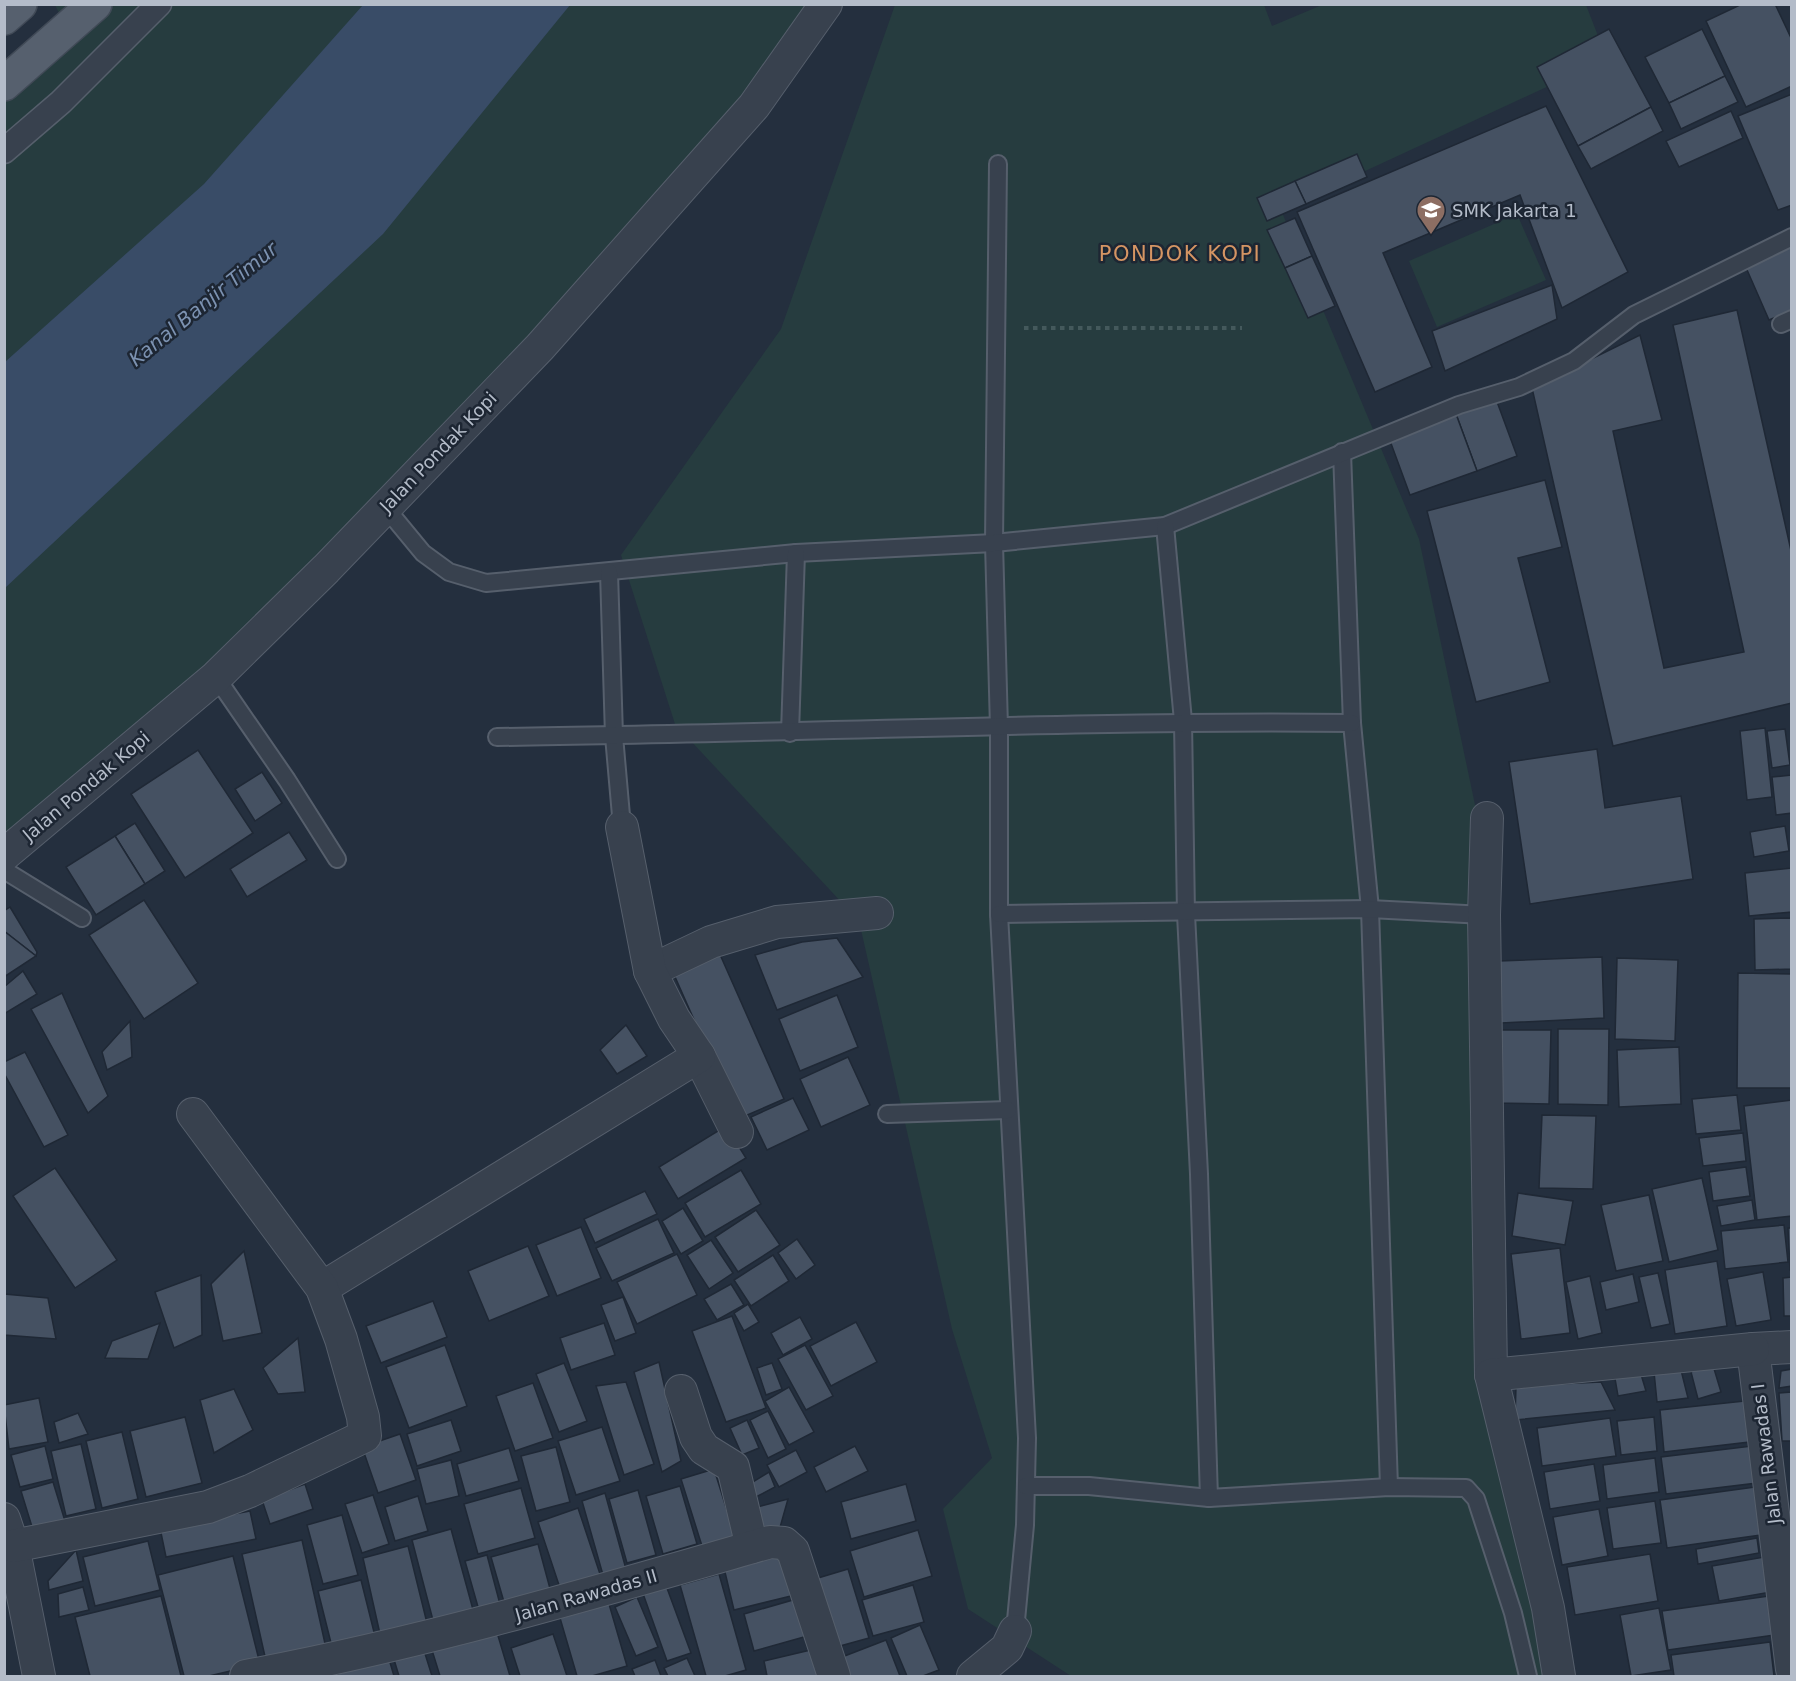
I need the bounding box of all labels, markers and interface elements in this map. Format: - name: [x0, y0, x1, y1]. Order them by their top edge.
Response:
- school or university icon: SMK Jakarta 1: [1415, 194, 1447, 236]
- place label: SMK Jakarta 1: [1452, 200, 1577, 221]
- water label: Kanal Banjir Timur: [124, 236, 283, 371]
- district label: PONDOK KOPI: [1099, 242, 1261, 266]
- street label: Jalan Pondak Kopi: [374, 387, 501, 517]
- street label: Jalan Pondak Kopi: [18, 727, 154, 846]
- street label: Jalan Rawadas I: [1747, 1383, 1785, 1526]
- street label: Jalan Rawadas II: [512, 1565, 659, 1626]

